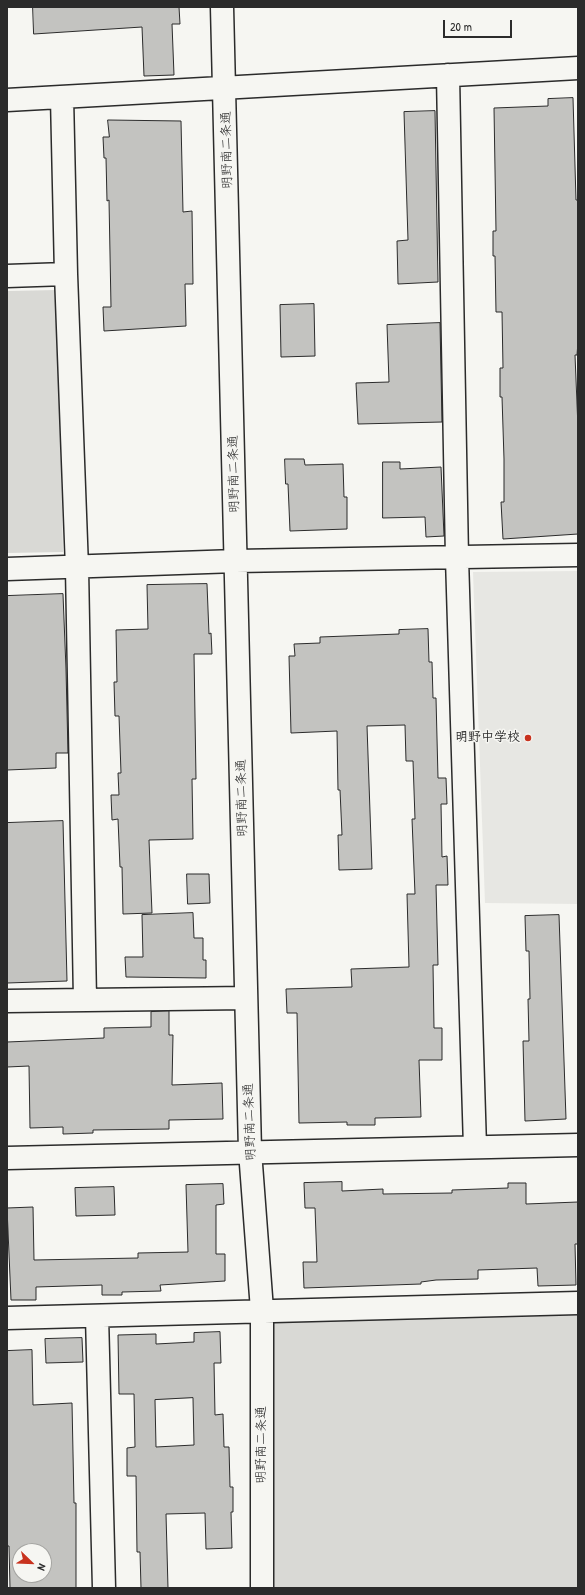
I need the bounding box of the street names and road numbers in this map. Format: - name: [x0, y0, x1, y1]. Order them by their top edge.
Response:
- street label: 明野南二条通: [219, 111, 235, 189]
- street label: 明野南二条通: [226, 435, 242, 513]
- street label: 明野南二条通: [234, 759, 250, 837]
- street label: 明野南二条通: [241, 1083, 259, 1161]
- street label: 明野南二条通: [254, 1406, 270, 1484]

